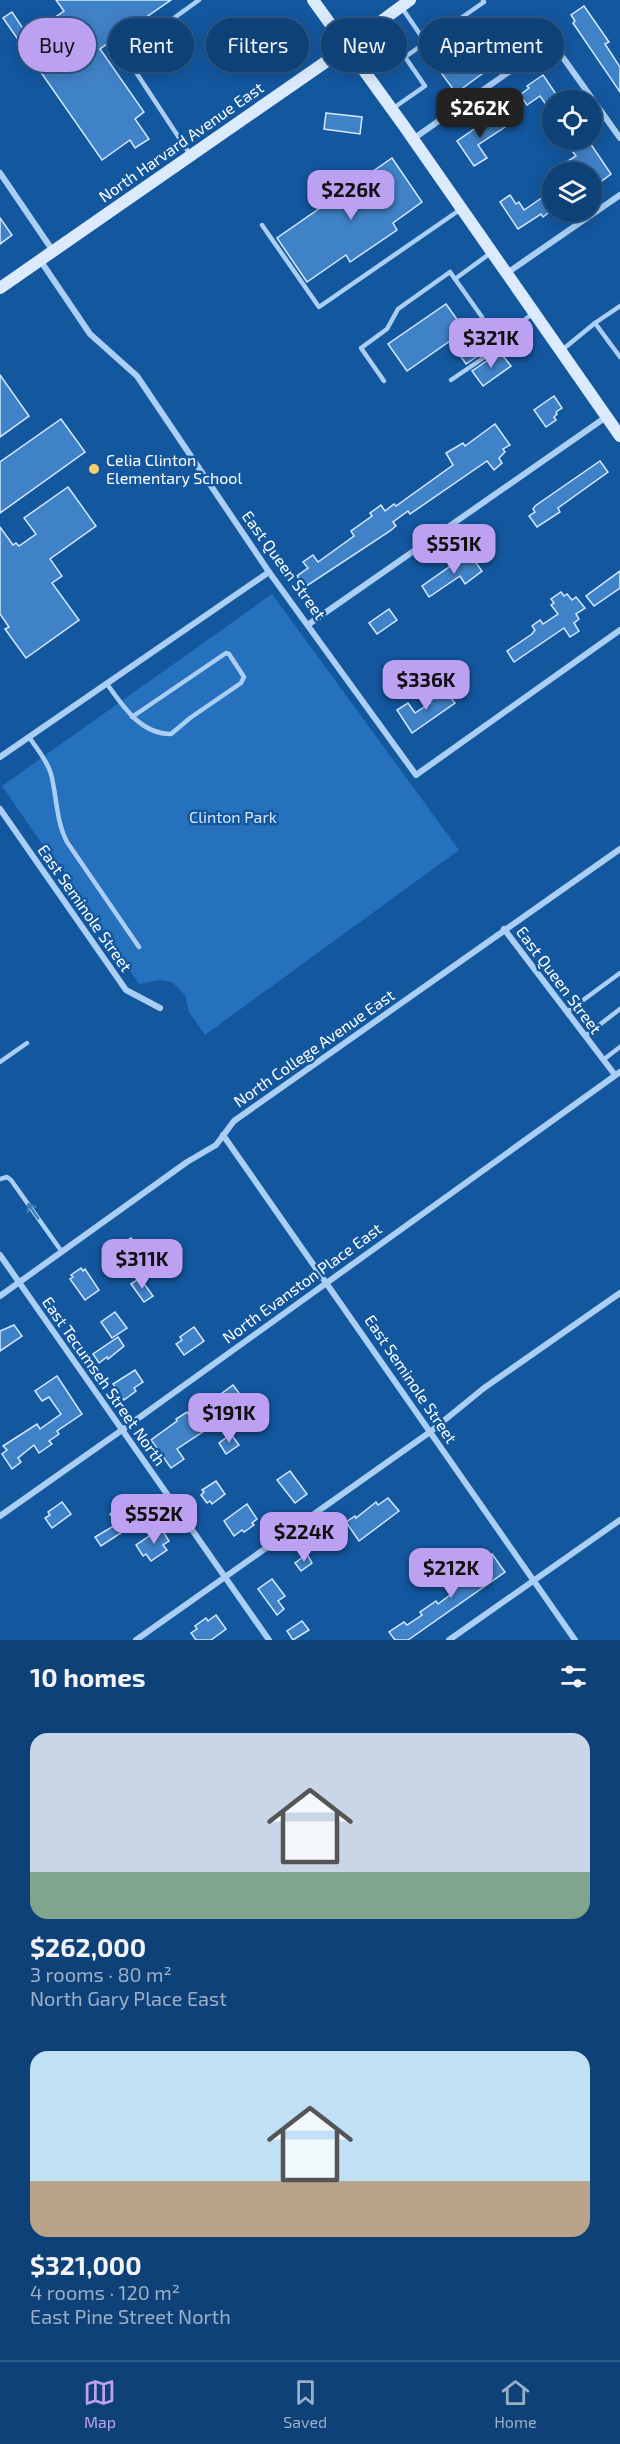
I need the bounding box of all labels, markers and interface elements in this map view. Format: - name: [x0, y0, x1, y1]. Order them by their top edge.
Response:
- chip: Buy: [18, 18, 96, 72]
- chip: Rent: [108, 18, 194, 72]
- chip: Filters: [206, 18, 309, 72]
- chip: New: [321, 18, 407, 72]
- chip: Apartment: [419, 18, 564, 72]
- street label: North Harvard Avenue East: [95, 77, 267, 206]
- pin: $262K: [438, 88, 522, 139]
- map controls: [542, 90, 602, 222]
- button: locate: [542, 90, 602, 150]
- text: $262K: [450, 95, 510, 119]
- button: layers: [542, 162, 602, 222]
- pin: $226K: [309, 170, 393, 221]
- text: $226K: [321, 177, 381, 201]
- pin: $321K: [449, 318, 533, 369]
- text: $321K: [463, 325, 519, 349]
- place label: Celia Clinton Elementary School: [106, 450, 242, 487]
- marker: Celia Clinton Elementary School: [87, 462, 101, 476]
- street label: East Queen Street: [238, 507, 330, 623]
- pin: $551K: [412, 524, 496, 575]
- text: $551K: [427, 531, 482, 555]
- pin: $336K: [384, 660, 468, 711]
- text: $336K: [397, 667, 455, 691]
- park label: Clinton Park: [189, 807, 277, 826]
- street label: East Seminole Street: [34, 840, 136, 975]
- street label: East Queen Street: [512, 922, 606, 1038]
- street label: North College Avenue East: [230, 985, 398, 1110]
- one-way arrow: [27, 1203, 39, 1219]
- street label: North Evanston Place East: [218, 1218, 385, 1347]
- pin: $311K: [100, 1239, 184, 1290]
- text: $311K: [116, 1246, 168, 1270]
- street label: East Tecumseh Street North: [39, 1293, 170, 1469]
- street label: East Seminole Street: [361, 1311, 461, 1447]
- pin: $191K: [187, 1393, 271, 1444]
- text: $191K: [202, 1400, 256, 1424]
- pin: $552K: [112, 1494, 196, 1545]
- text: $552K: [125, 1501, 183, 1525]
- pin: $224K: [262, 1512, 346, 1563]
- text: $224K: [274, 1519, 334, 1543]
- pin: $212K: [409, 1548, 493, 1599]
- text: $212K: [423, 1555, 479, 1579]
- icon: filters: [557, 1660, 590, 1693]
- text: 10 homes: [30, 1661, 146, 1692]
- icon: home: [256, 1772, 364, 1880]
- text: $262,000: [30, 1931, 146, 1962]
- text: 3 rooms · 80 m²: [30, 1962, 172, 1986]
- text: North Gary Place East: [30, 1986, 227, 2010]
- icon: home: [256, 2090, 364, 2198]
- text: $321,000: [30, 2249, 142, 2280]
- text: 4 rooms · 120 m²: [30, 2280, 180, 2304]
- text: East Pine Street North: [30, 2304, 231, 2328]
- tab: Map: [83, 2376, 116, 2431]
- tab: Saved: [283, 2376, 327, 2431]
- tab: Home: [494, 2376, 537, 2431]

